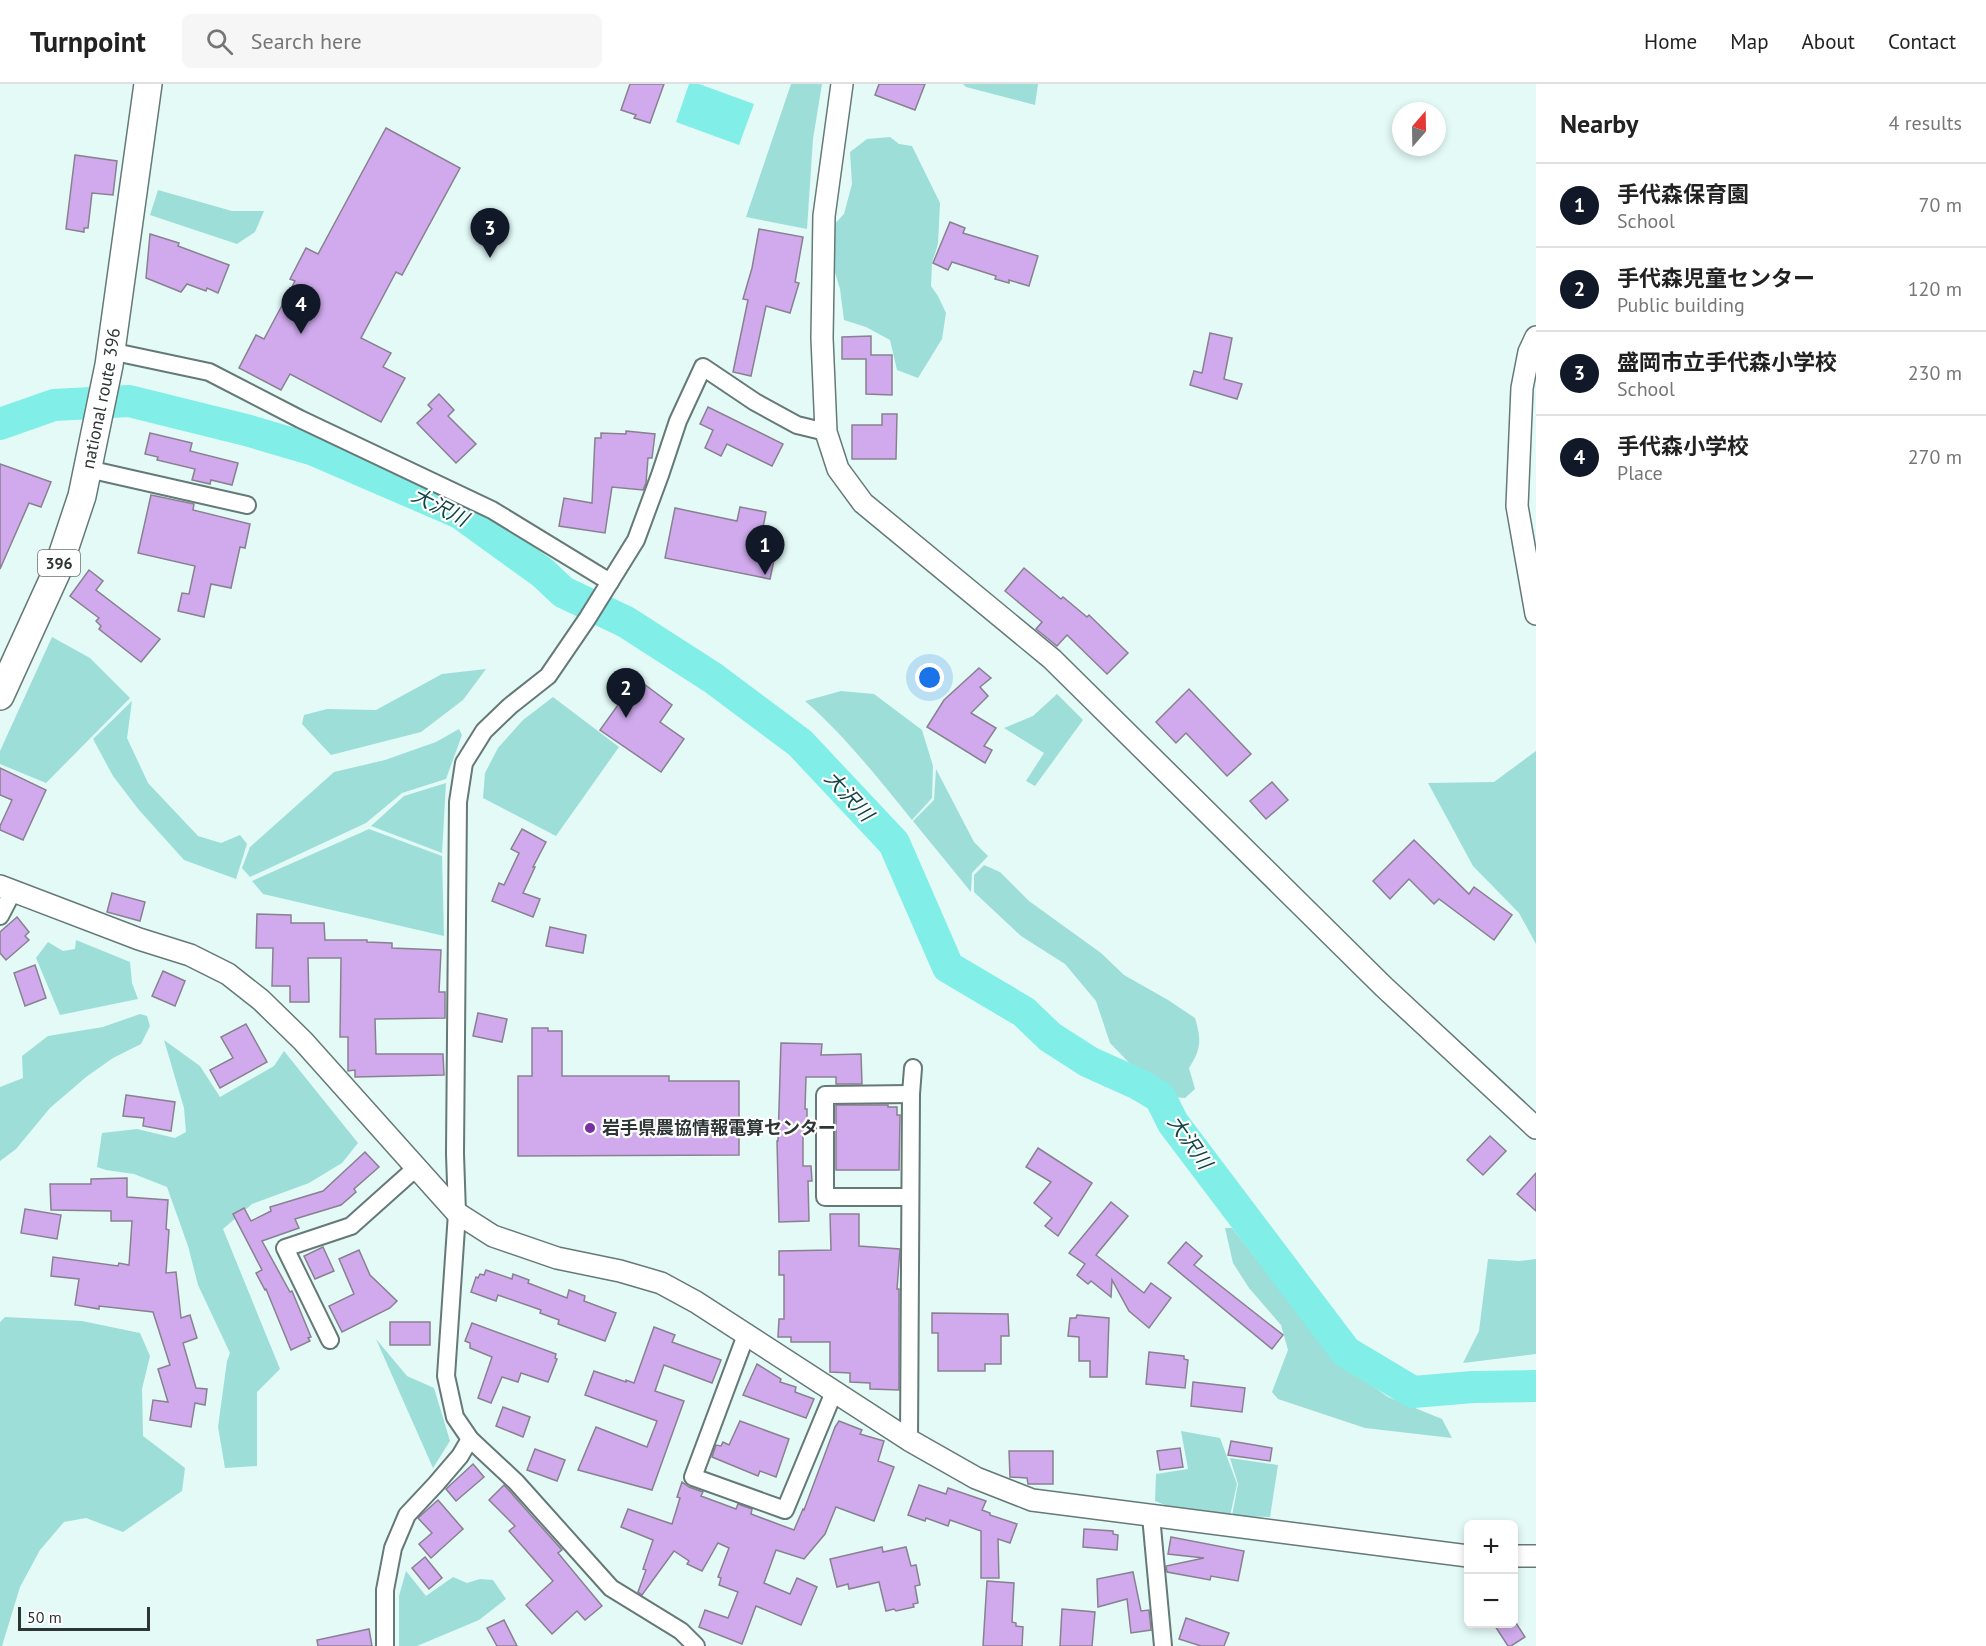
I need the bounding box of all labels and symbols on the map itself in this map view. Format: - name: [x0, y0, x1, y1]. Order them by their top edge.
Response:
- north arrow: [1392, 102, 1446, 156]
- pin: 3: [470, 208, 510, 258]
- pin: 4: [282, 284, 320, 334]
- street label: national route 396: [76, 326, 125, 471]
- water label: 大沢川: [407, 482, 474, 533]
- pin: 1: [746, 526, 784, 575]
- road number: 396: [38, 550, 80, 576]
- your location: [915, 663, 944, 692]
- pin: 2: [606, 668, 646, 718]
- water label: 大沢川: [819, 765, 880, 828]
- water label: 大沢川: [1162, 1110, 1219, 1176]
- place label: 岩手県農協情報電算センター: [602, 1116, 836, 1139]
- marker: 岩手県農協情報電算センター: [583, 1121, 597, 1135]
- scale bar: [18, 1604, 150, 1632]

